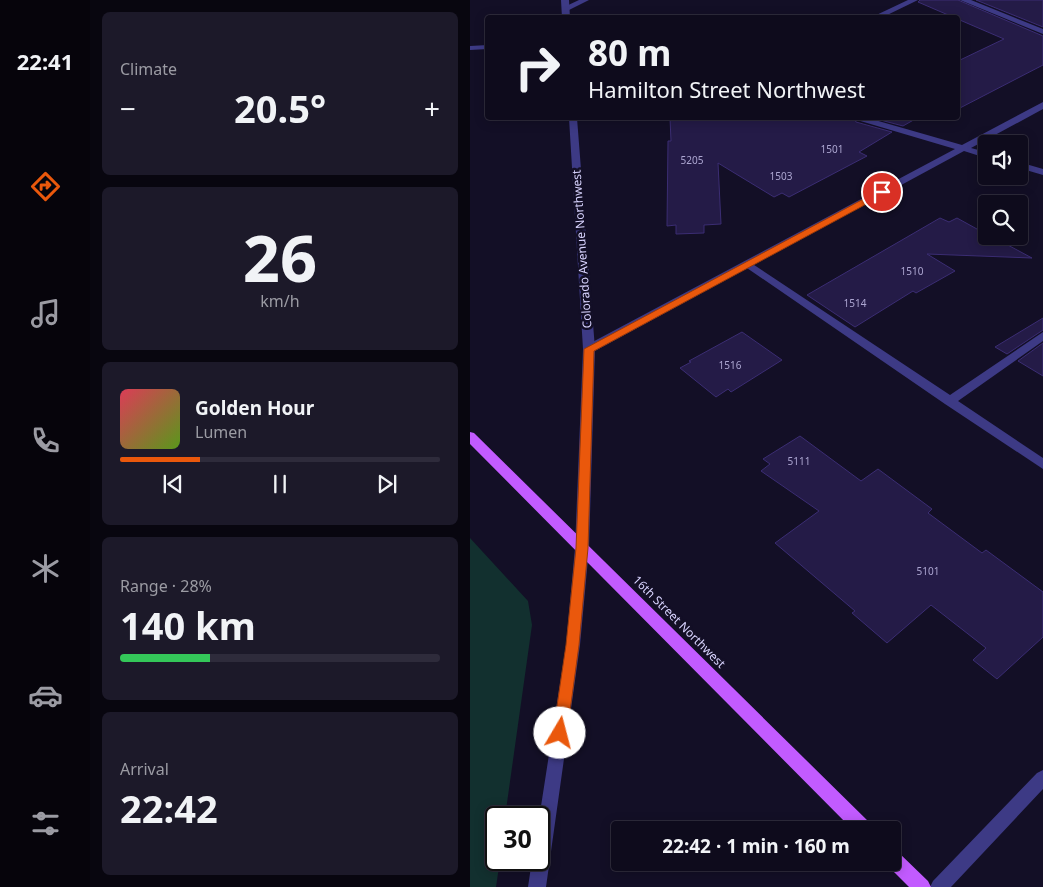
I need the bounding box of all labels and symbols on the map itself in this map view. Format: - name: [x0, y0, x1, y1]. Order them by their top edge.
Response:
- house number: 1501: [821, 142, 843, 156]
- house number: 5205: [681, 153, 704, 167]
- street label: Colorado Avenue Northwest: [567, 168, 596, 329]
- house number: 1503: [770, 169, 793, 183]
- pin: [861, 171, 903, 213]
- house number: 1510: [901, 264, 924, 278]
- house number: 1514: [844, 296, 867, 310]
- house number: 1516: [719, 358, 742, 372]
- house number: 5111: [788, 454, 810, 468]
- house number: 5101: [917, 564, 939, 578]
- street label: 16th Street Northwest: [629, 572, 730, 672]
- position arrow: [533, 706, 585, 758]
- speed limit sign: 30: [485, 806, 550, 871]

